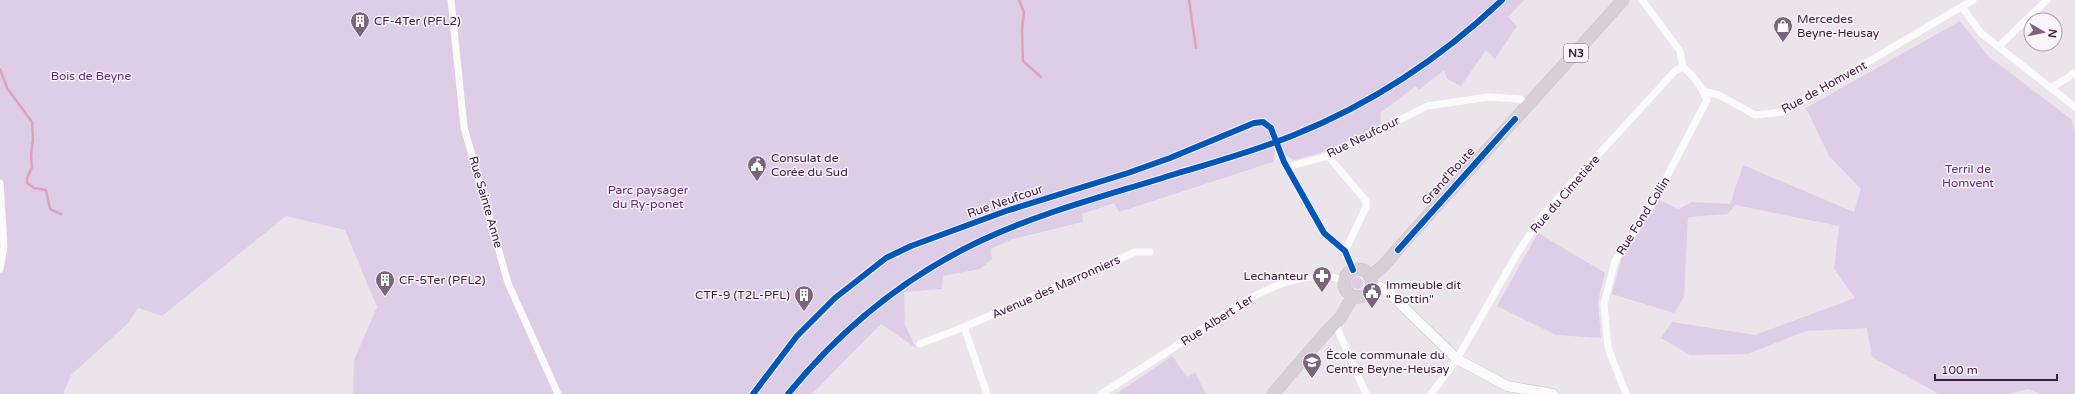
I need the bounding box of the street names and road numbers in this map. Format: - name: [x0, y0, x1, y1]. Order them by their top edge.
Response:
- road number: N3: [1564, 44, 1588, 62]
- street label: Rue de Homvent: [1779, 58, 1869, 116]
- street label: Rue Neufcour: [1324, 113, 1402, 161]
- street label: Grand'Route: [1419, 144, 1478, 208]
- street label: Rue du Cimetière: [1527, 152, 1603, 236]
- street label: Rue Sainte Anne: [466, 155, 506, 250]
- street label: Rue Fond Collin: [1613, 174, 1673, 258]
- street label: Rue Neufcour: [965, 181, 1045, 220]
- street label: Avenue des Marronniers: [990, 252, 1122, 322]
- street label: Rue Albert 1er: [1178, 291, 1256, 349]

